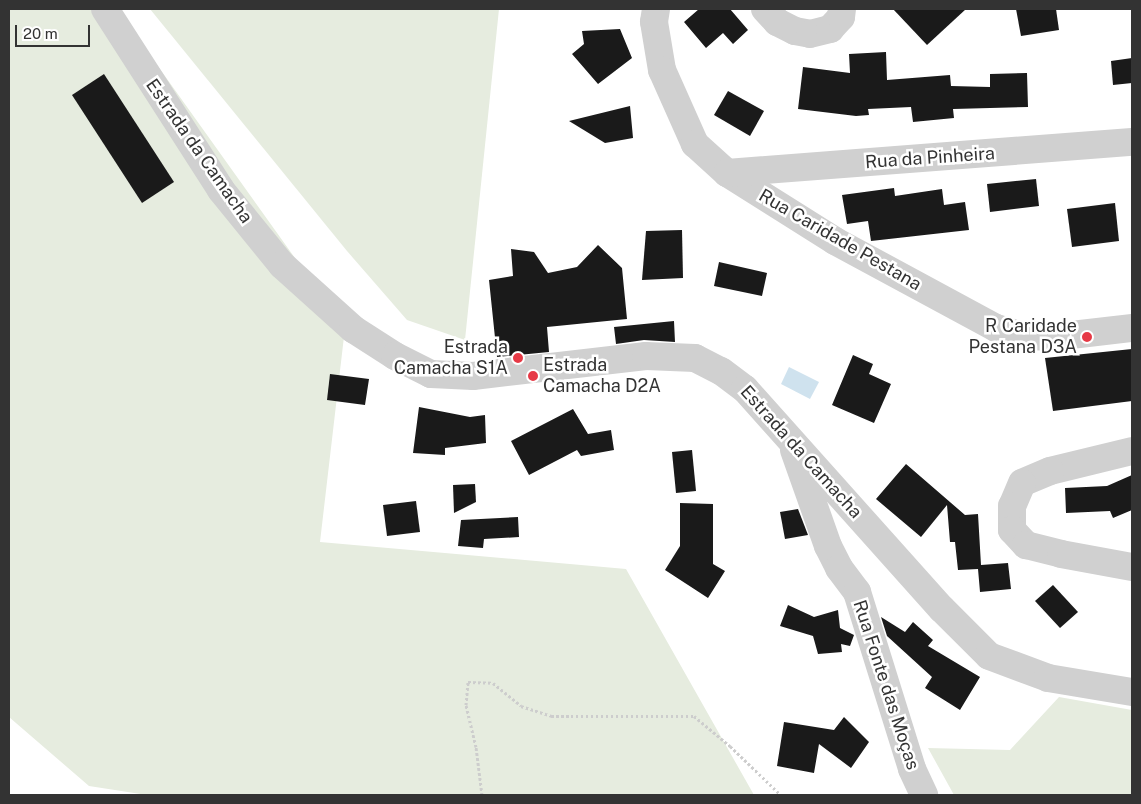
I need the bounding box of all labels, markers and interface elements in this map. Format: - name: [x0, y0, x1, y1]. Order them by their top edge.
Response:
- scale bar: [18, 15, 92, 47]
- text: 20 m: [23, 25, 58, 42]
- street label: Estrada da Camacha: [141, 75, 257, 227]
- street label: Rua da Pinheira: [864, 143, 996, 173]
- street label: Rua Caridade Pestana: [755, 185, 925, 295]
- place label: R Caridade Pestana D3A: [968, 316, 1077, 358]
- marker: R Caridade Pestana D3A: [1081, 331, 1093, 343]
- place label: Estrada Camacha S1A: [394, 337, 508, 379]
- marker: Estrada Camacha S1A: [512, 352, 524, 364]
- place label: Estrada Camacha D2A: [543, 355, 661, 398]
- marker: Estrada Camacha D2A: [527, 370, 539, 382]
- street label: Estrada da Camacha: [736, 381, 866, 523]
- street label: Rua Fonte das Moças: [848, 597, 924, 773]

